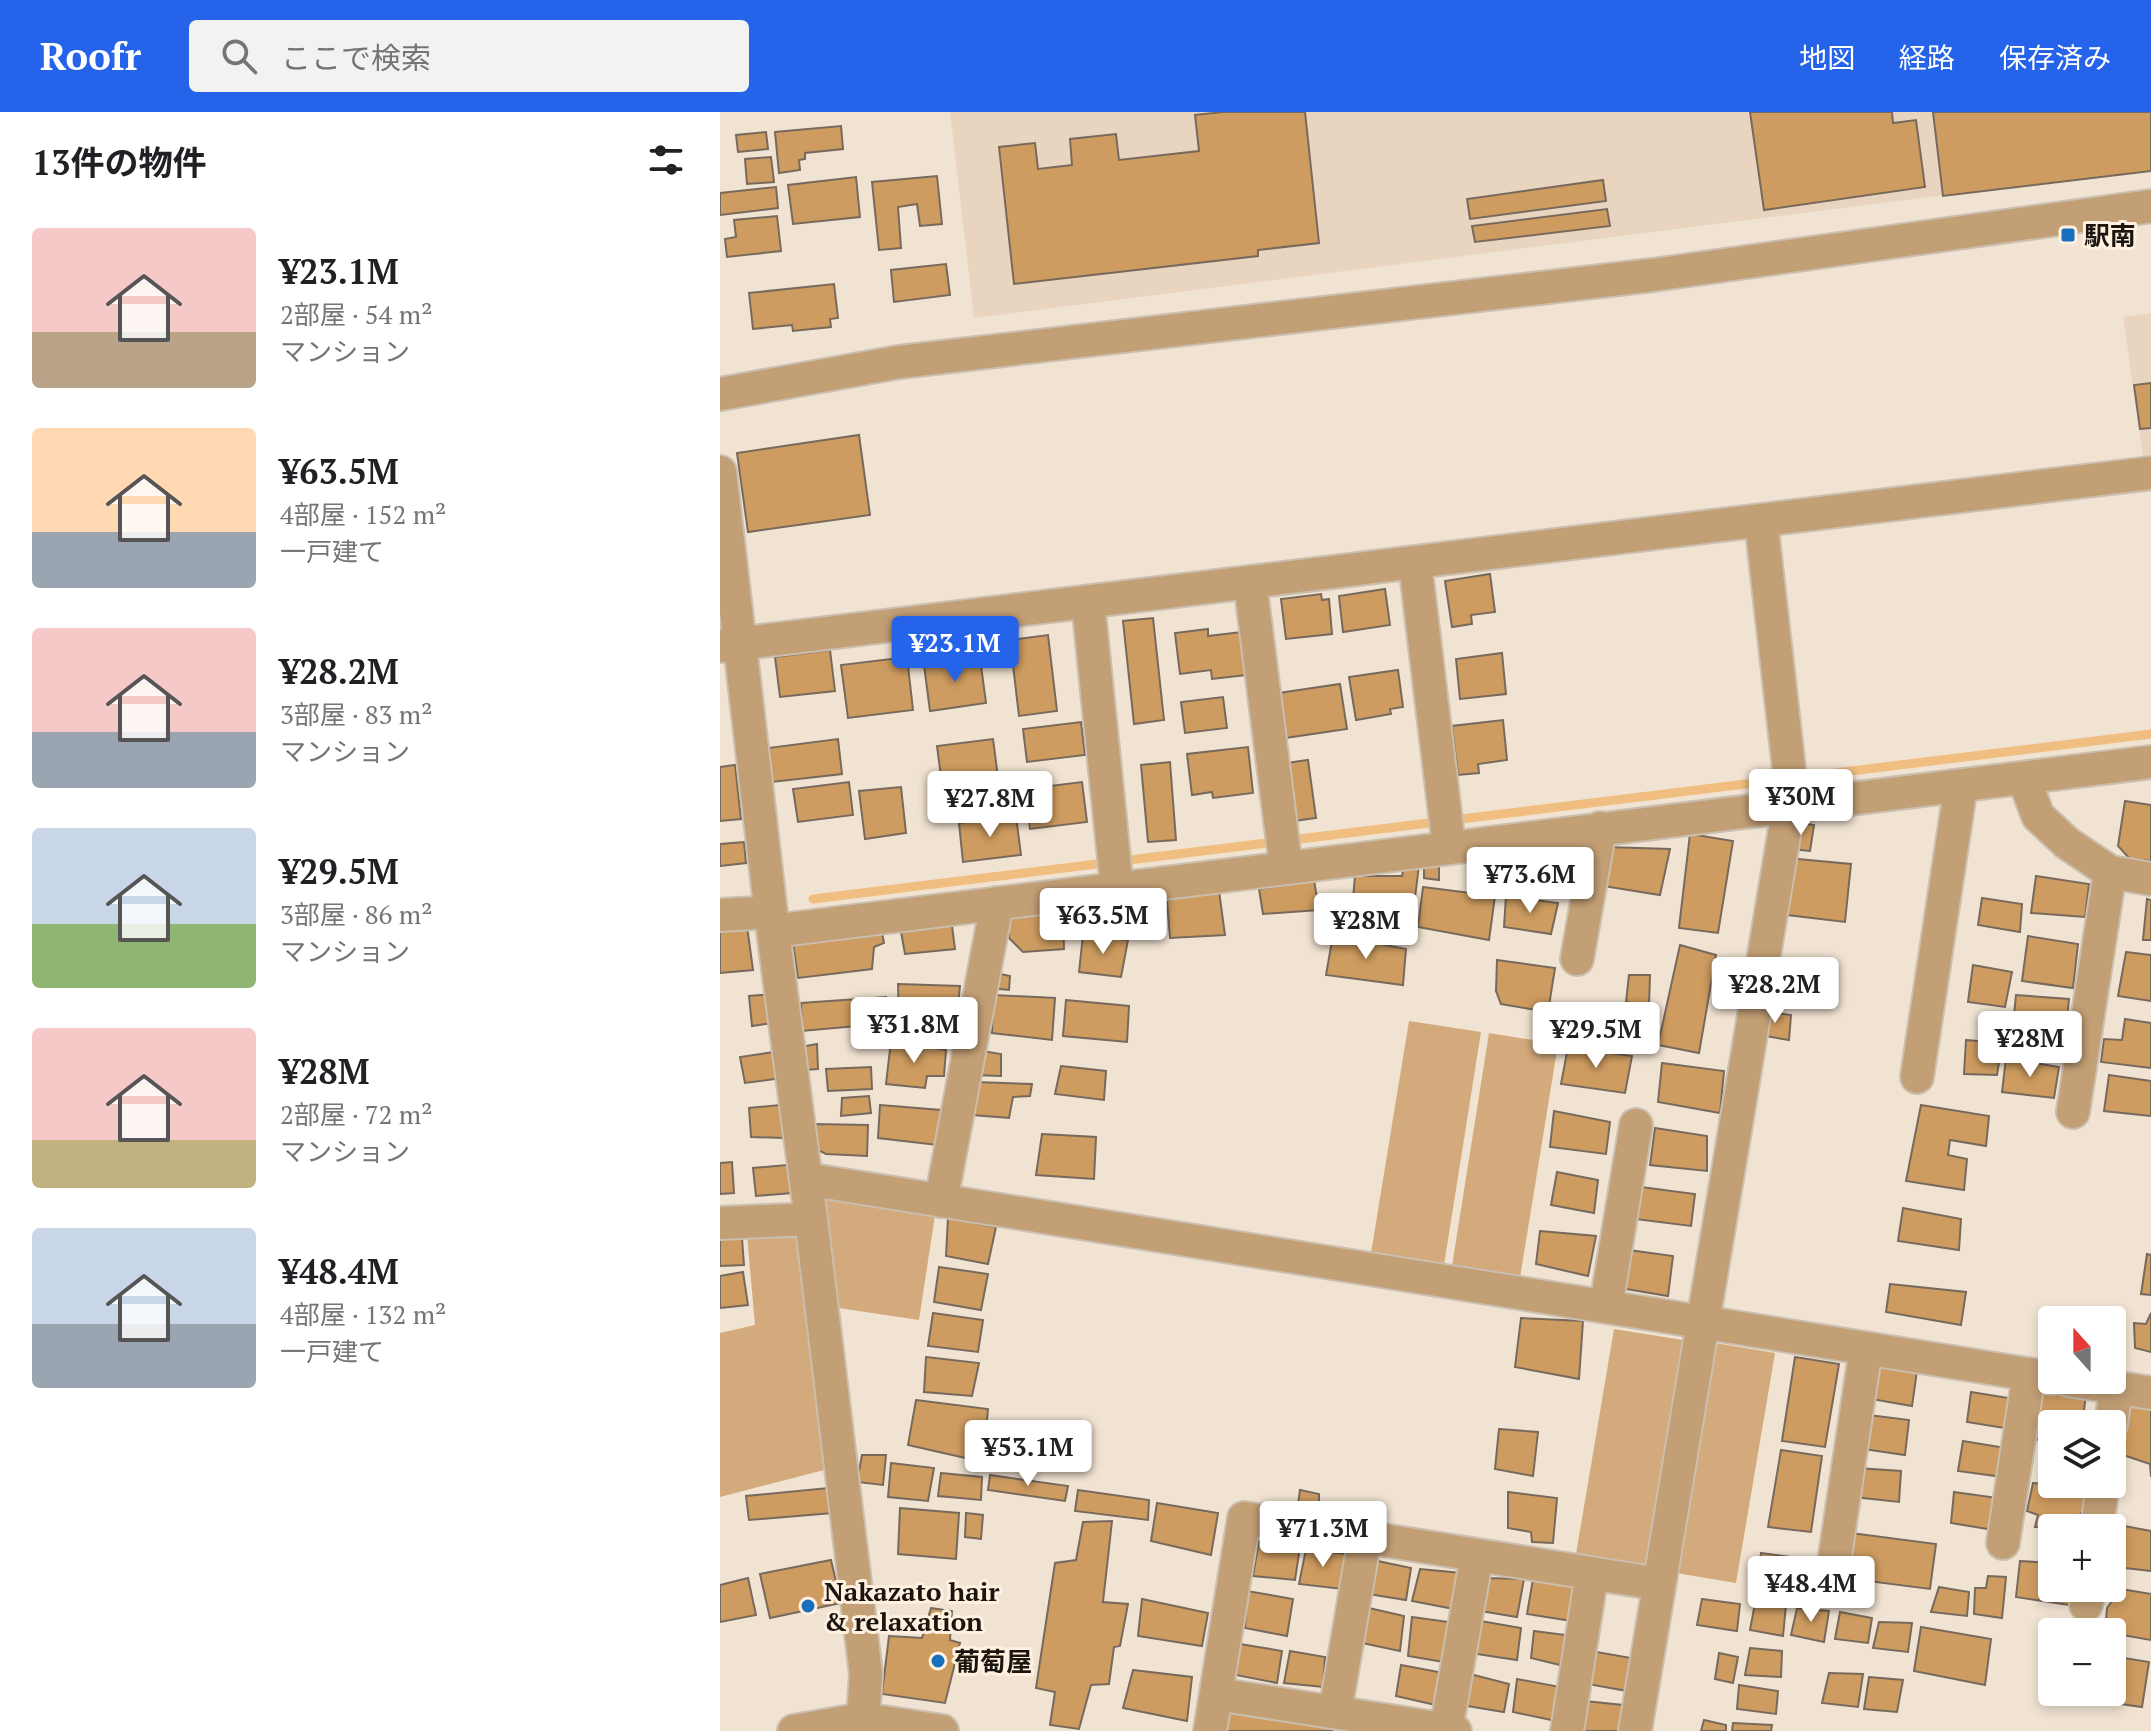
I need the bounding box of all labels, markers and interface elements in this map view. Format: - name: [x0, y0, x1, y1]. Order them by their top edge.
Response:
- search box: [189, 20, 749, 92]
- text: Roofr: [40, 31, 141, 81]
- icon: search: [217, 34, 261, 78]
- text: ここで検索: [281, 38, 431, 78]
- text: 地図: [1799, 39, 1855, 76]
- text: 経路: [1899, 39, 1955, 76]
- text: 保存済み: [1999, 39, 2111, 76]
- icon: filters: [644, 138, 688, 182]
- text: 13件の物件: [32, 140, 206, 185]
- place label: 駅南: [2084, 218, 2136, 252]
- marker: 駅南: [2059, 226, 2077, 244]
- text: ¥23.1M: [280, 249, 399, 294]
- icon: home: [96, 260, 192, 356]
- text: 2部屋 · 54 m²: [280, 297, 432, 331]
- text: マンション: [280, 334, 410, 368]
- text: ¥63.5M: [280, 449, 399, 494]
- icon: home: [96, 460, 192, 556]
- text: 4部屋 · 152 m²: [280, 497, 446, 531]
- text: 一戸建て: [280, 534, 384, 568]
- pin: ¥23.1M: [890, 616, 1020, 684]
- text: ¥23.1M: [910, 625, 1000, 659]
- text: ¥28.2M: [280, 649, 399, 694]
- icon: home: [96, 660, 192, 756]
- text: 3部屋 · 83 m²: [280, 697, 432, 731]
- text: マンション: [280, 734, 410, 768]
- pin: ¥30M: [1754, 769, 1848, 837]
- pin: ¥27.8M: [925, 771, 1055, 839]
- text: ¥30M: [1767, 778, 1835, 812]
- text: ¥27.8M: [945, 780, 1035, 814]
- pin: ¥73.6M: [1465, 847, 1595, 915]
- text: ¥29.5M: [280, 849, 399, 894]
- text: ¥73.6M: [1485, 856, 1575, 890]
- icon: home: [96, 860, 192, 956]
- pin: ¥63.5M: [1038, 888, 1168, 956]
- pin: ¥28M: [1319, 893, 1413, 961]
- text: 3部屋 · 86 m²: [280, 897, 432, 931]
- text: ¥63.5M: [1058, 897, 1148, 931]
- text: ¥28M: [1332, 902, 1400, 936]
- text: マンション: [280, 934, 410, 968]
- pin: ¥28.2M: [1710, 957, 1840, 1025]
- text: ¥28.2M: [1730, 966, 1820, 1000]
- pin: ¥31.8M: [849, 997, 979, 1065]
- pin: ¥29.5M: [1531, 1002, 1661, 1070]
- text: ¥31.8M: [869, 1006, 959, 1040]
- text: ¥29.5M: [1551, 1011, 1641, 1045]
- pin: ¥28M: [1983, 1011, 2077, 1079]
- text: ¥28M: [1996, 1020, 2064, 1054]
- text: ¥28M: [280, 1049, 369, 1094]
- icon: home: [96, 1060, 192, 1156]
- text: 2部屋 · 72 m²: [280, 1097, 432, 1131]
- text: マンション: [280, 1134, 410, 1168]
- text: ¥48.4M: [280, 1249, 399, 1294]
- icon: home: [96, 1260, 192, 1356]
- text: 4部屋 · 132 m²: [280, 1297, 446, 1331]
- north arrow: [2038, 1306, 2126, 1394]
- map controls: [2038, 1306, 2126, 1706]
- text: 一戸建て: [280, 1334, 384, 1368]
- button: layers: [2038, 1410, 2126, 1498]
- pin: ¥53.1M: [963, 1420, 1093, 1488]
- text: ¥53.1M: [983, 1429, 1073, 1463]
- pin: ¥71.3M: [1258, 1501, 1388, 1569]
- text: ¥71.3M: [1278, 1510, 1368, 1544]
- button: +: [2038, 1514, 2126, 1602]
- pin: ¥48.4M: [1746, 1556, 1876, 1624]
- text: ¥48.4M: [1766, 1565, 1856, 1599]
- place label: Nakazato hair & relaxation: [824, 1574, 1000, 1638]
- marker: Nakazato hair & relaxation: [799, 1597, 817, 1615]
- button: −: [2038, 1618, 2126, 1706]
- place label: 葡萄屋: [954, 1644, 1032, 1678]
- marker: 葡萄屋: [929, 1652, 947, 1670]

